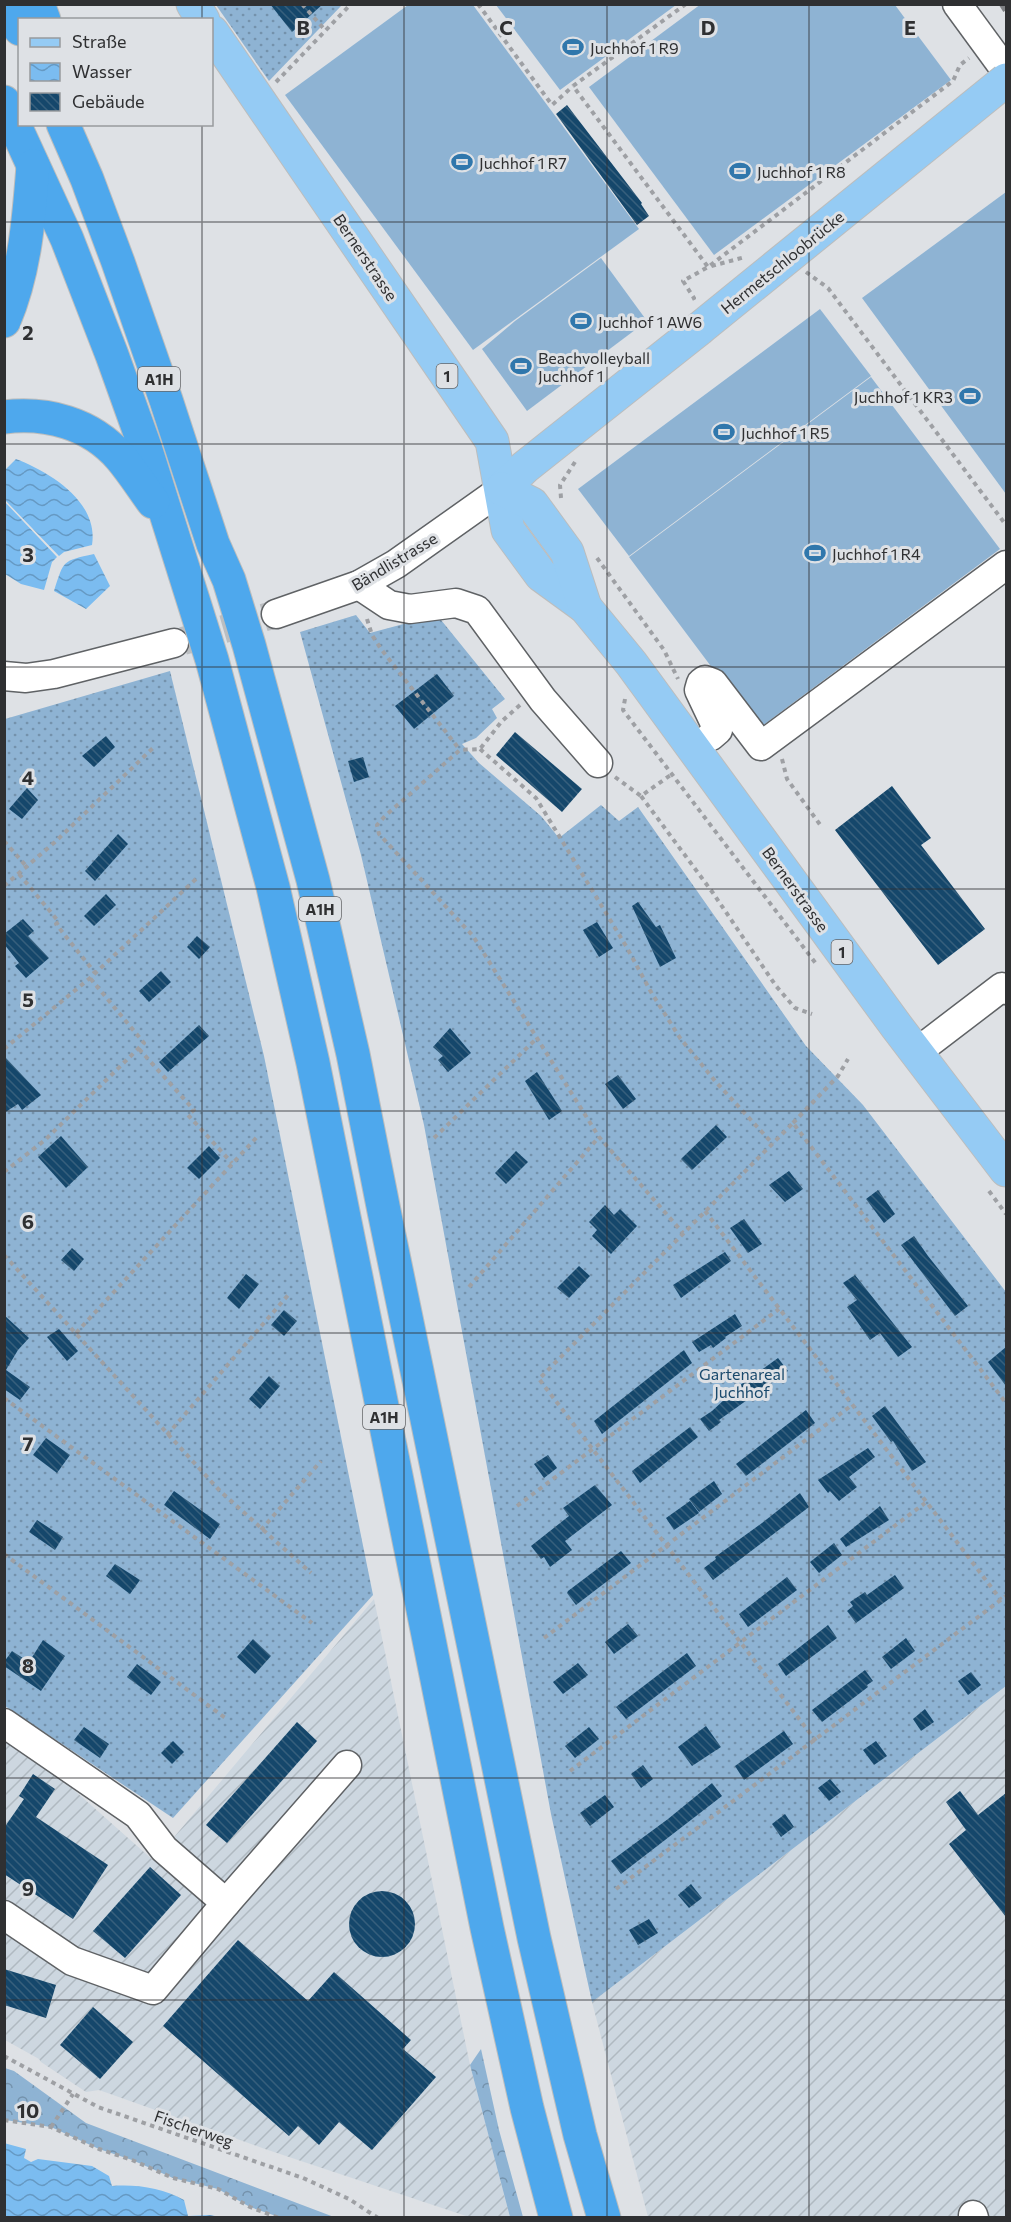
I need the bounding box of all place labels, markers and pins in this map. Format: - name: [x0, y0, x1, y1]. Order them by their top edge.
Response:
- sports icon: Juchhof 1 R9: [561, 35, 585, 59]
- place label: Juchhof 1 R9: [590, 38, 679, 57]
- sports icon: Juchhof 1 R7: [450, 150, 474, 174]
- place label: Juchhof 1 R7: [479, 153, 567, 172]
- sports icon: Juchhof 1 R8: [728, 159, 752, 183]
- place label: Juchhof 1 R8: [757, 162, 846, 181]
- sports icon: Juchhof 1 AW6: [569, 309, 593, 333]
- place label: Juchhof 1 AW6: [598, 312, 702, 331]
- place label: Beachvolleyball Juchhof 1: [538, 348, 650, 385]
- sports icon: Beachvolleyball Juchhof 1: [509, 354, 533, 378]
- sports icon: Juchhof 1 KR3: [958, 384, 982, 408]
- place label: Juchhof 1 KR3: [854, 387, 953, 406]
- sports icon: Juchhof 1 R5: [712, 420, 736, 444]
- place label: Juchhof 1 R5: [741, 423, 829, 442]
- sports icon: Juchhof 1 R4: [803, 541, 827, 565]
- place label: Juchhof 1 R4: [832, 544, 921, 563]

